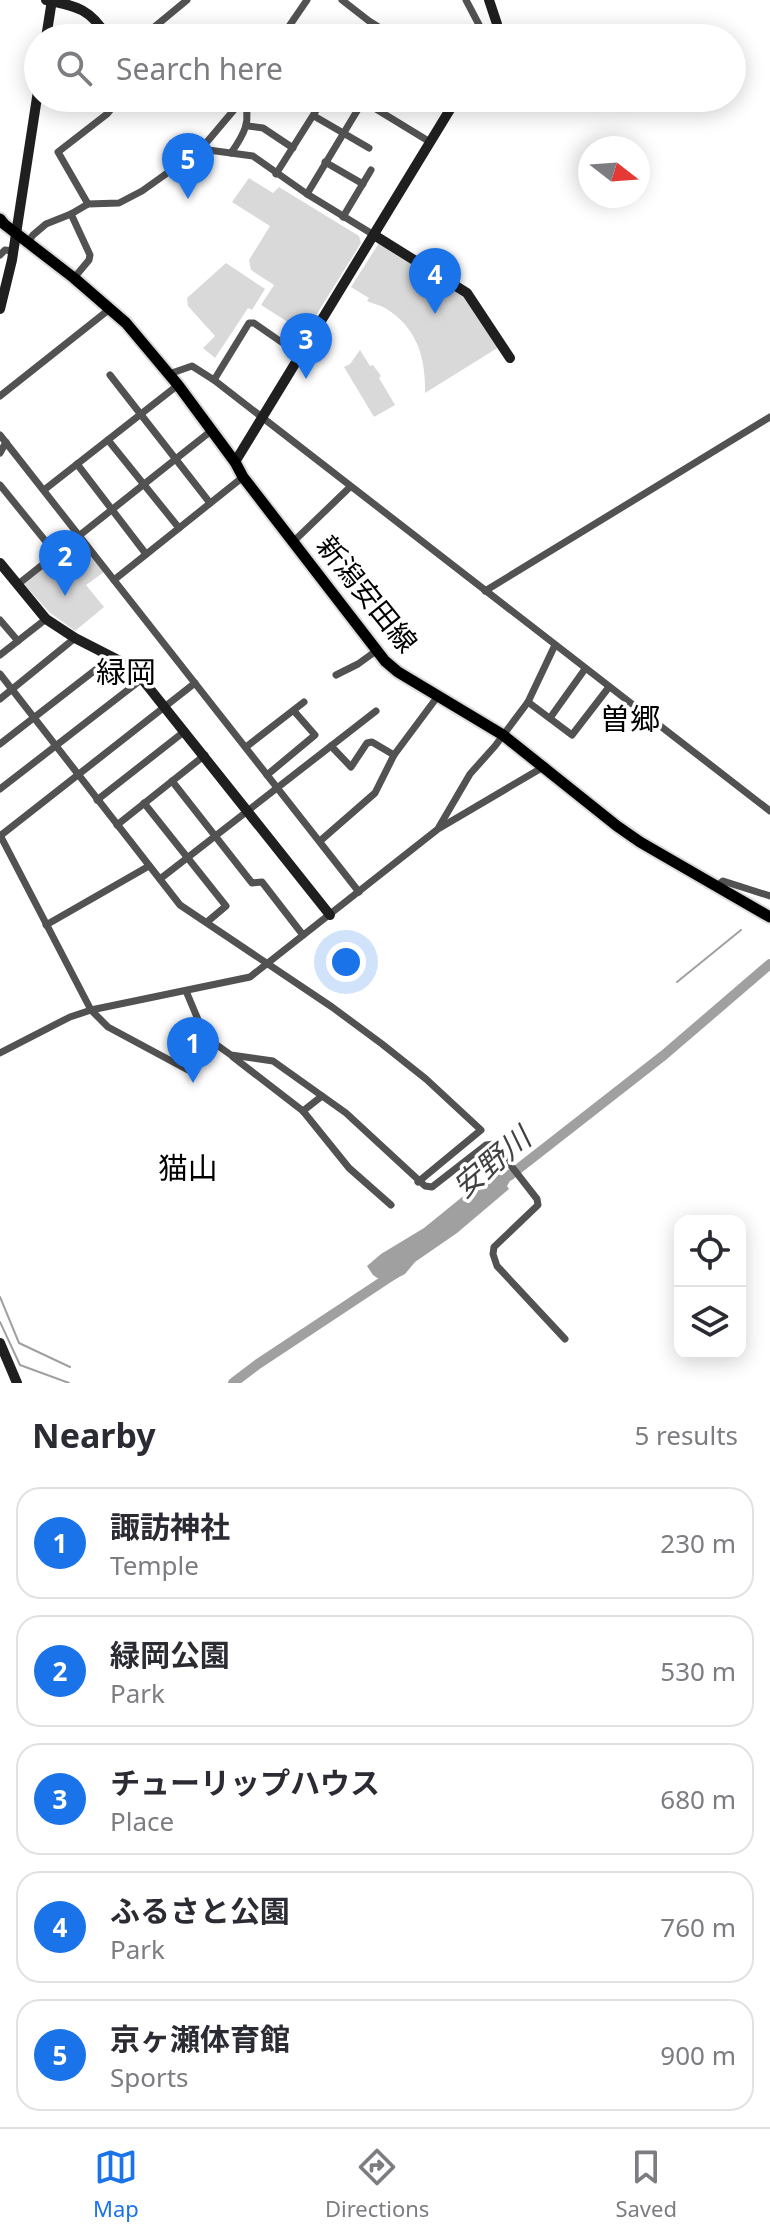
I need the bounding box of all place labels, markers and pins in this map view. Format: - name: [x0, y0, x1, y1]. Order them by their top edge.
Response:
- pin: 5: [162, 133, 214, 199]
- pin: 4: [409, 248, 461, 314]
- pin: 3: [280, 313, 332, 379]
- pin: 2: [39, 530, 91, 596]
- pin: 1: [167, 1017, 219, 1083]

